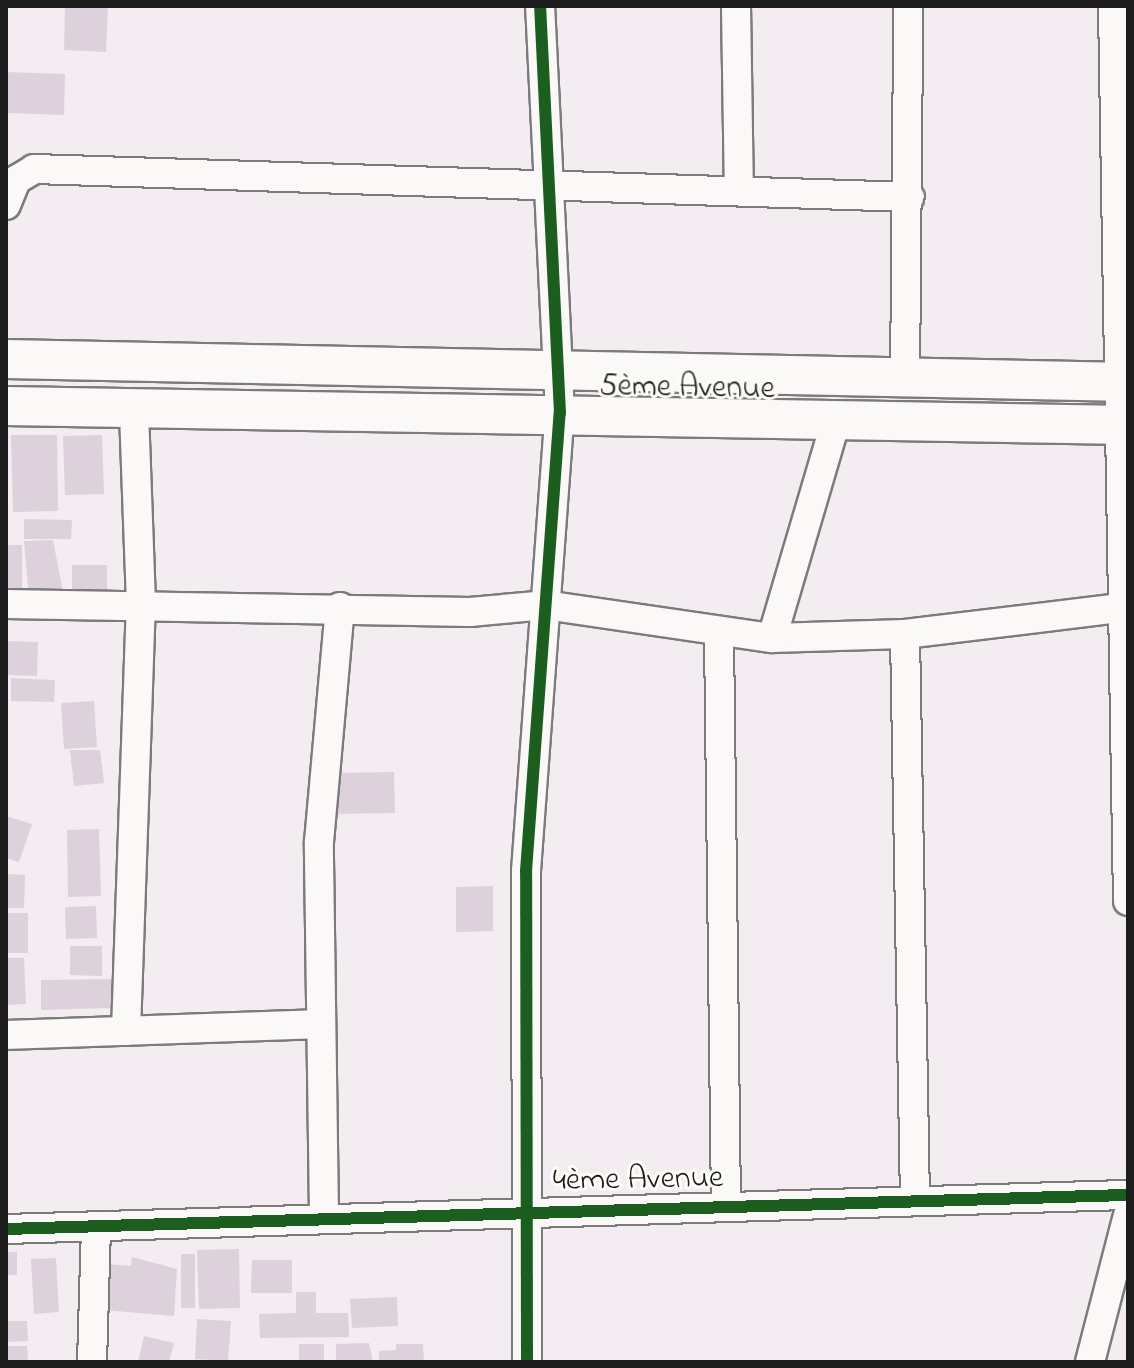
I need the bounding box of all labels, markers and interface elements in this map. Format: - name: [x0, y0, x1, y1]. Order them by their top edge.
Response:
- street label: 5ème Avenue: [599, 368, 775, 410]
- street label: 4ème Avenue: [552, 1160, 724, 1202]

